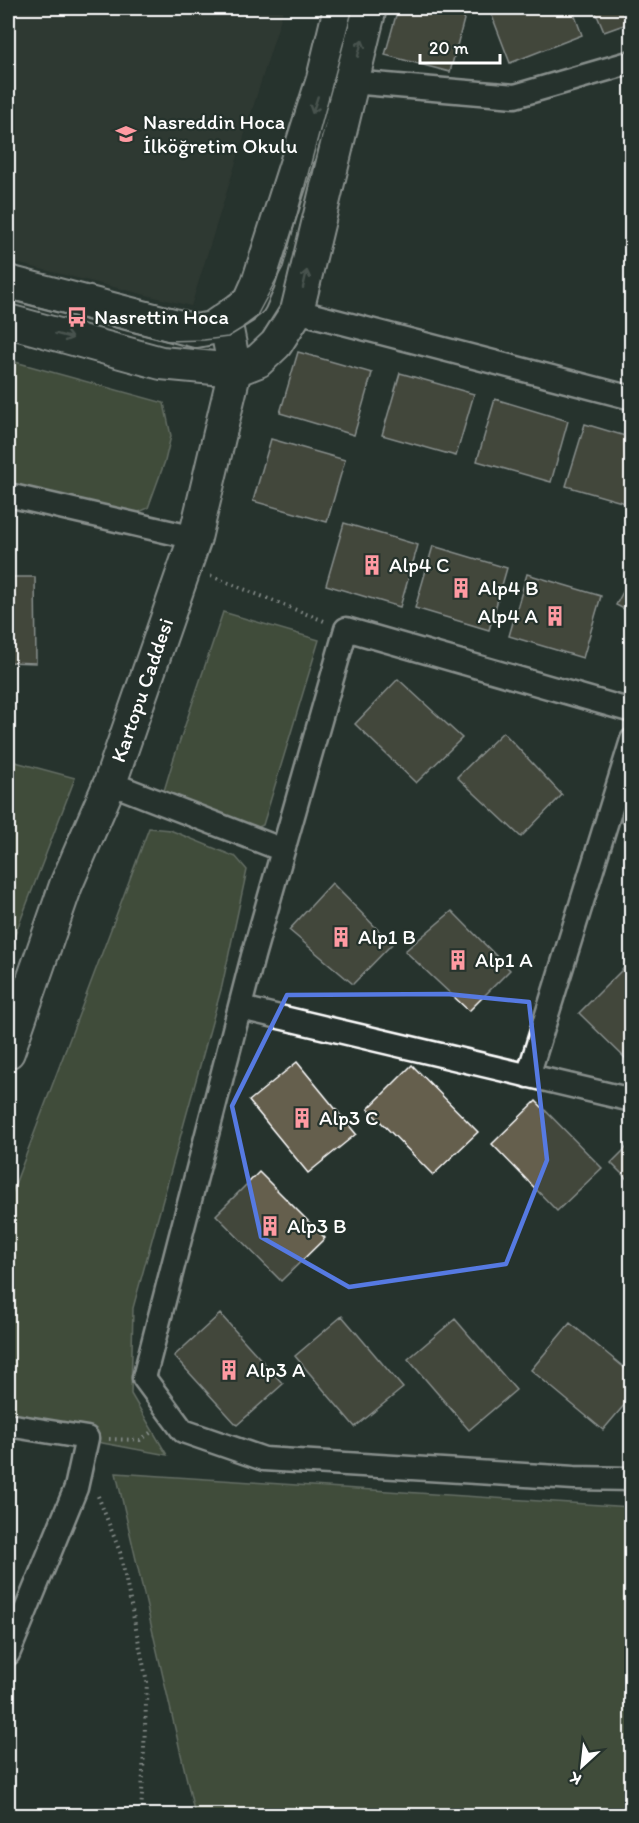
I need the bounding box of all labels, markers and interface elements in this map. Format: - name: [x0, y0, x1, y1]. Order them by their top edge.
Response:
- scale bar: [420, 27, 500, 65]
- text: 20 m: [429, 37, 469, 59]
- one-way arrow: [354, 39, 366, 58]
- one-way arrow: [309, 95, 320, 114]
- place label: Nasreddin Hoca İlköğretim Okulu: [143, 109, 298, 158]
- school or university icon: Nasreddin Hoca İlköğretim Okulu: [114, 122, 138, 146]
- one-way arrow: [300, 270, 311, 289]
- place label: Nasrettin Hoca: [94, 304, 229, 329]
- bus stop icon: Nasrettin Hoca: [65, 305, 89, 329]
- one-way arrow: [54, 331, 73, 343]
- place label: Alp4 C: [389, 552, 450, 577]
- building icon: Alp4 C: [360, 553, 384, 577]
- place label: Alp4 B: [478, 575, 539, 600]
- building icon: Alp4 B: [449, 576, 473, 600]
- place label: Alp4 A: [477, 603, 539, 628]
- building icon: Alp4 A: [543, 604, 567, 628]
- street label: Kartopu Caddesi: [105, 615, 178, 765]
- place label: Alp1 B: [358, 924, 416, 949]
- building icon: Alp1 B: [329, 925, 353, 949]
- place label: Alp1 A: [475, 947, 533, 972]
- building icon: Alp1 A: [446, 948, 470, 972]
- place label: Alp3 C: [319, 1105, 378, 1130]
- building icon: Alp3 C: [290, 1106, 314, 1130]
- place label: Alp3 B: [287, 1213, 346, 1238]
- building icon: Alp3 B: [258, 1214, 282, 1238]
- place label: Alp3 A: [246, 1357, 306, 1382]
- building icon: Alp3 A: [217, 1358, 241, 1382]
- north arrow: [552, 1736, 612, 1796]
- text: K: [566, 1768, 584, 1790]

